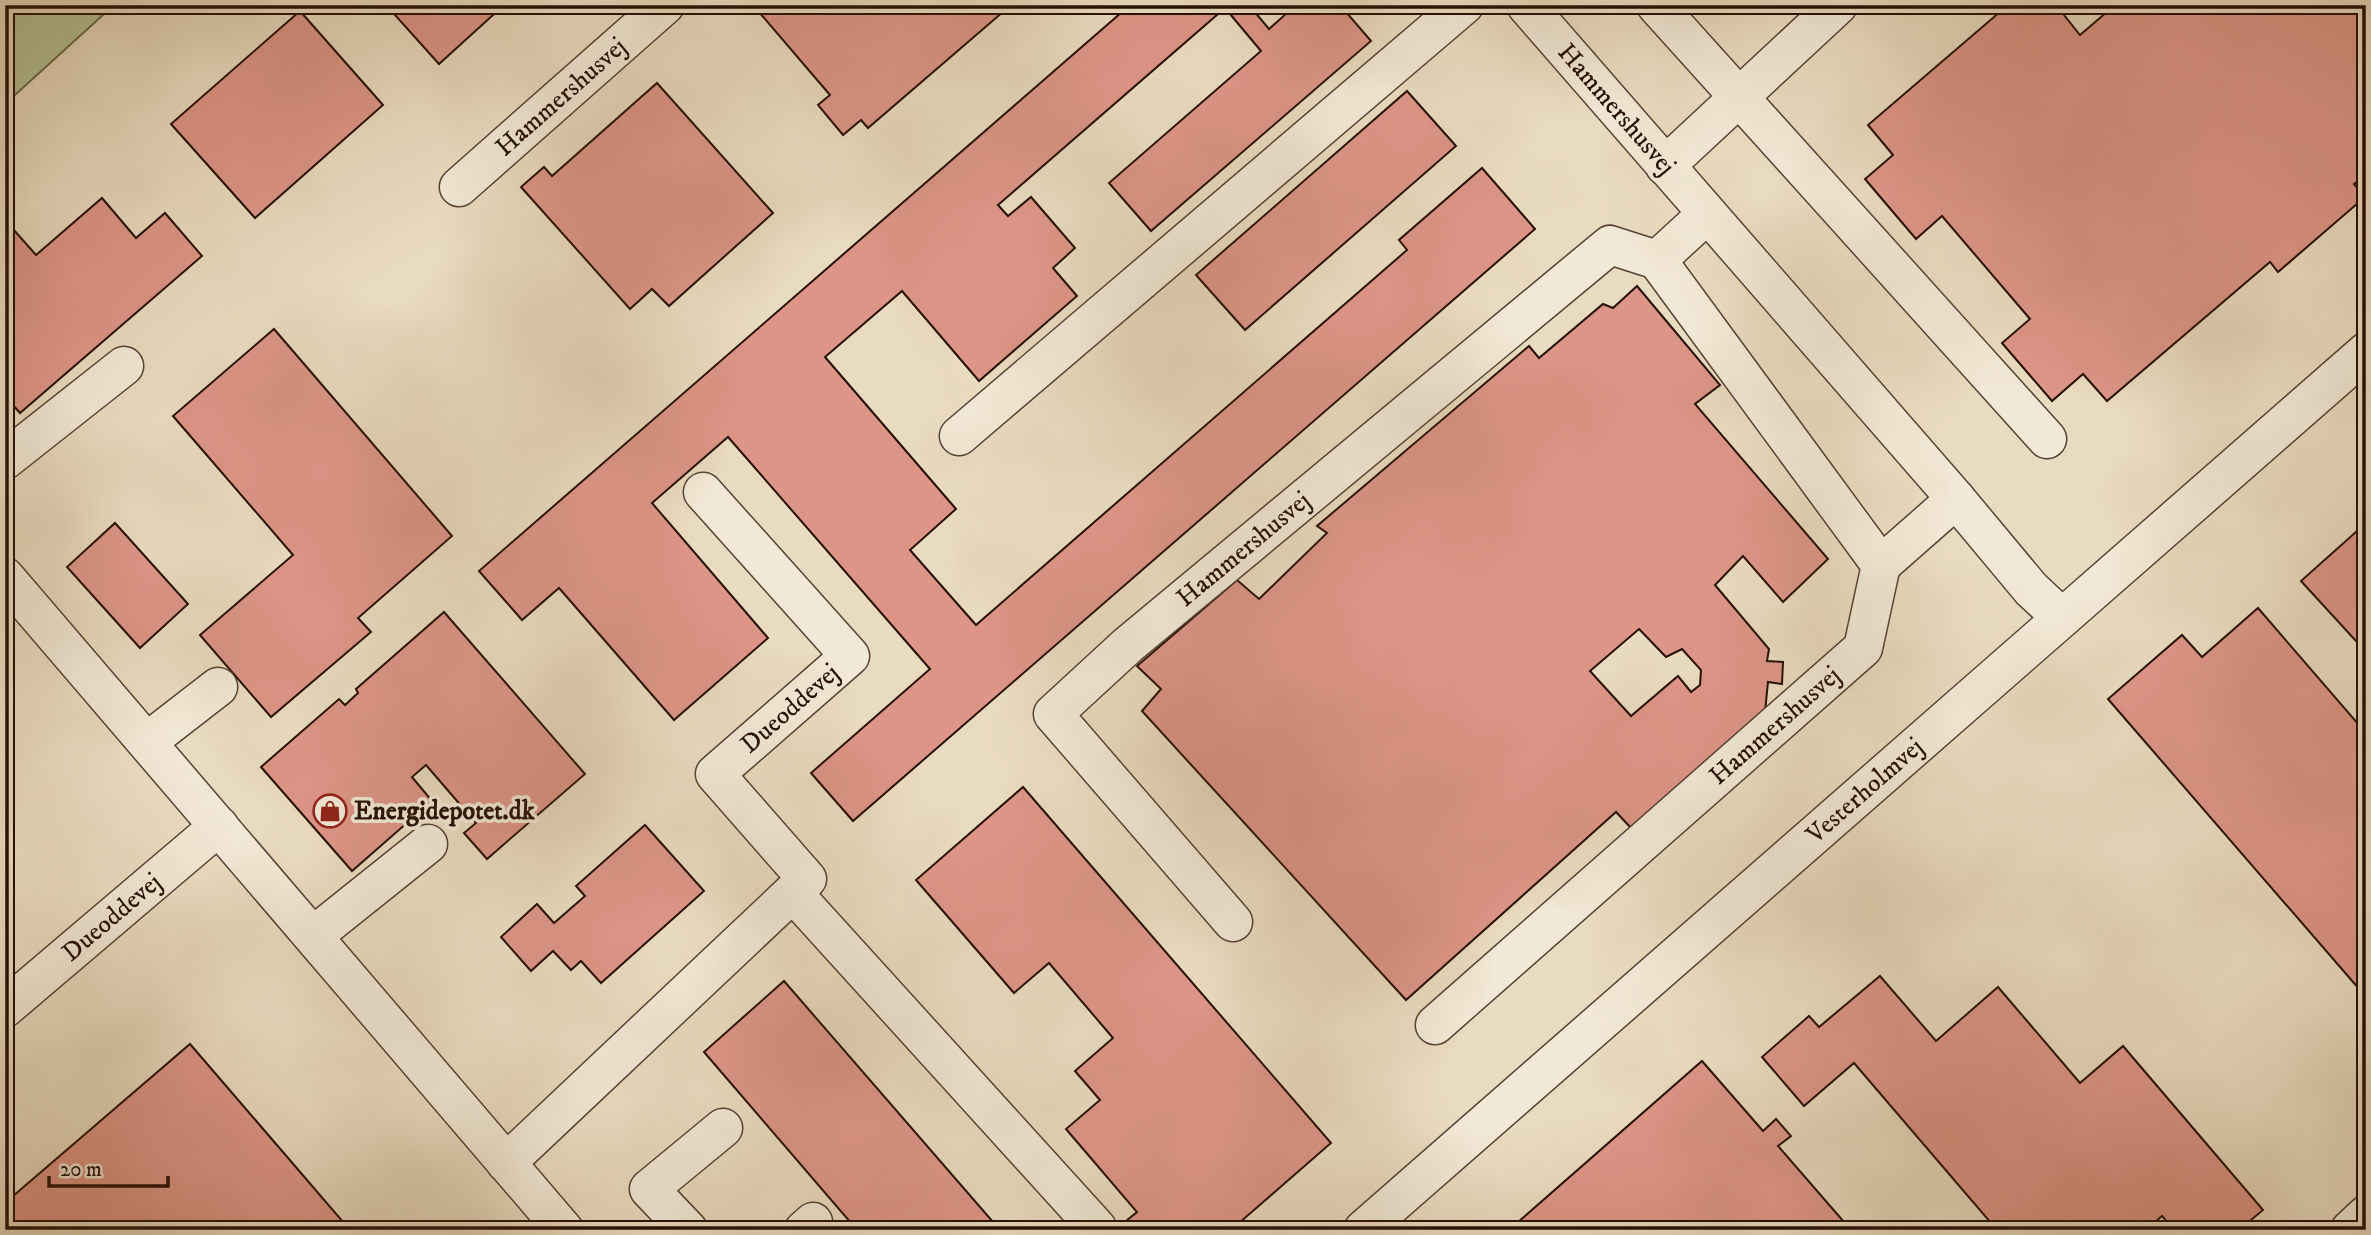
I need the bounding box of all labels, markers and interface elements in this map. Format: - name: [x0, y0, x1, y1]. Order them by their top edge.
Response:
- street label: Hammershusvej: [488, 30, 633, 164]
- street label: Hammershusvej: [1550, 36, 1683, 182]
- street label: Hammershusvej: [1170, 484, 1317, 614]
- street label: Dueoddevej: [734, 656, 846, 761]
- street label: Hammershusvej: [1702, 659, 1847, 792]
- street label: Vesterholmvej: [1799, 731, 1930, 851]
- shop icon: Energidepotet.dk: [311, 792, 349, 830]
- place label: Energidepotet.dk: [354, 795, 536, 828]
- street label: Dueoddevej: [55, 866, 168, 969]
- scale bar: [49, 1144, 168, 1188]
- text: 20 m: [60, 1157, 102, 1183]

